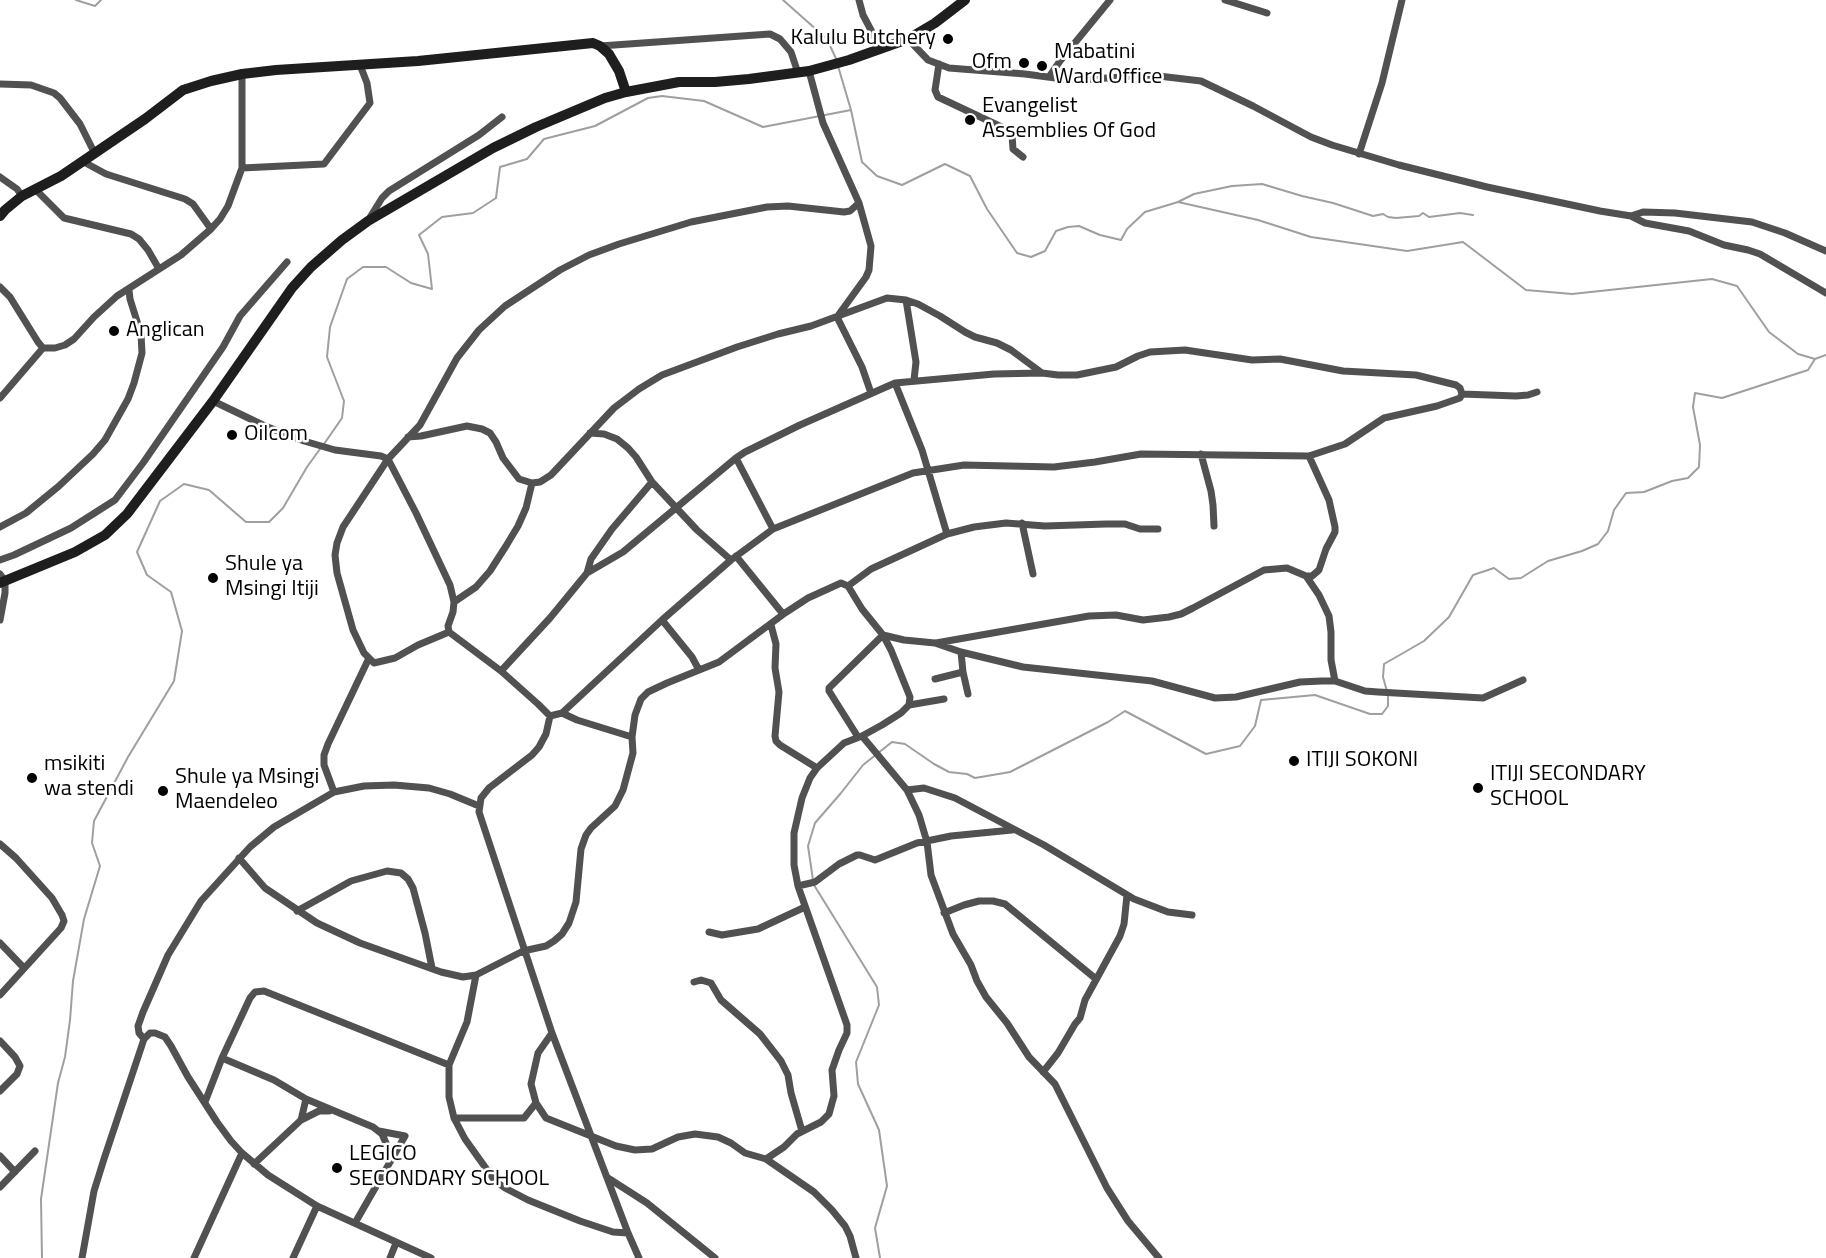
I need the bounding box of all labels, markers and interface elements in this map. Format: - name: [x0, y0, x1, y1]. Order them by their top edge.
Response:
- place label: Kalulu Butchery: [790, 26, 936, 52]
- marker: Kalulu Butchery: [941, 32, 955, 46]
- place label: Mabatini Ward Office: [1054, 40, 1162, 92]
- place label: Ofm: [972, 50, 1012, 76]
- marker: Ofm: [1017, 56, 1031, 70]
- marker: Mabatini Ward Office: [1035, 59, 1049, 73]
- place label: Evangelist Assemblies Of God: [982, 94, 1156, 146]
- marker: Evangelist Assemblies Of God: [963, 113, 977, 127]
- place label: Anglican: [126, 318, 205, 344]
- marker: Anglican: [107, 324, 121, 338]
- place label: Oilcom: [244, 422, 308, 448]
- marker: Oilcom: [225, 428, 239, 442]
- place label: Shule ya Msingi Itiji: [225, 552, 319, 604]
- marker: Shule ya Msingi Itiji: [206, 571, 220, 585]
- place label: ITIJI SOKONI: [1306, 748, 1418, 774]
- place label: msikiti wa stendi: [44, 752, 134, 804]
- marker: ITIJI SOKONI: [1287, 754, 1301, 768]
- place label: ITIJI SECONDARY SCHOOL: [1490, 762, 1646, 813]
- place label: Shule ya Msingi Maendeleo: [175, 765, 319, 816]
- marker: msikiti wa stendi: [25, 771, 39, 785]
- marker: ITIJI SECONDARY SCHOOL: [1471, 781, 1485, 795]
- marker: Shule ya Msingi Maendeleo: [156, 784, 170, 798]
- place label: LEGICO SECONDARY SCHOOL: [349, 1142, 549, 1194]
- marker: LEGICO SECONDARY SCHOOL: [330, 1161, 344, 1175]

